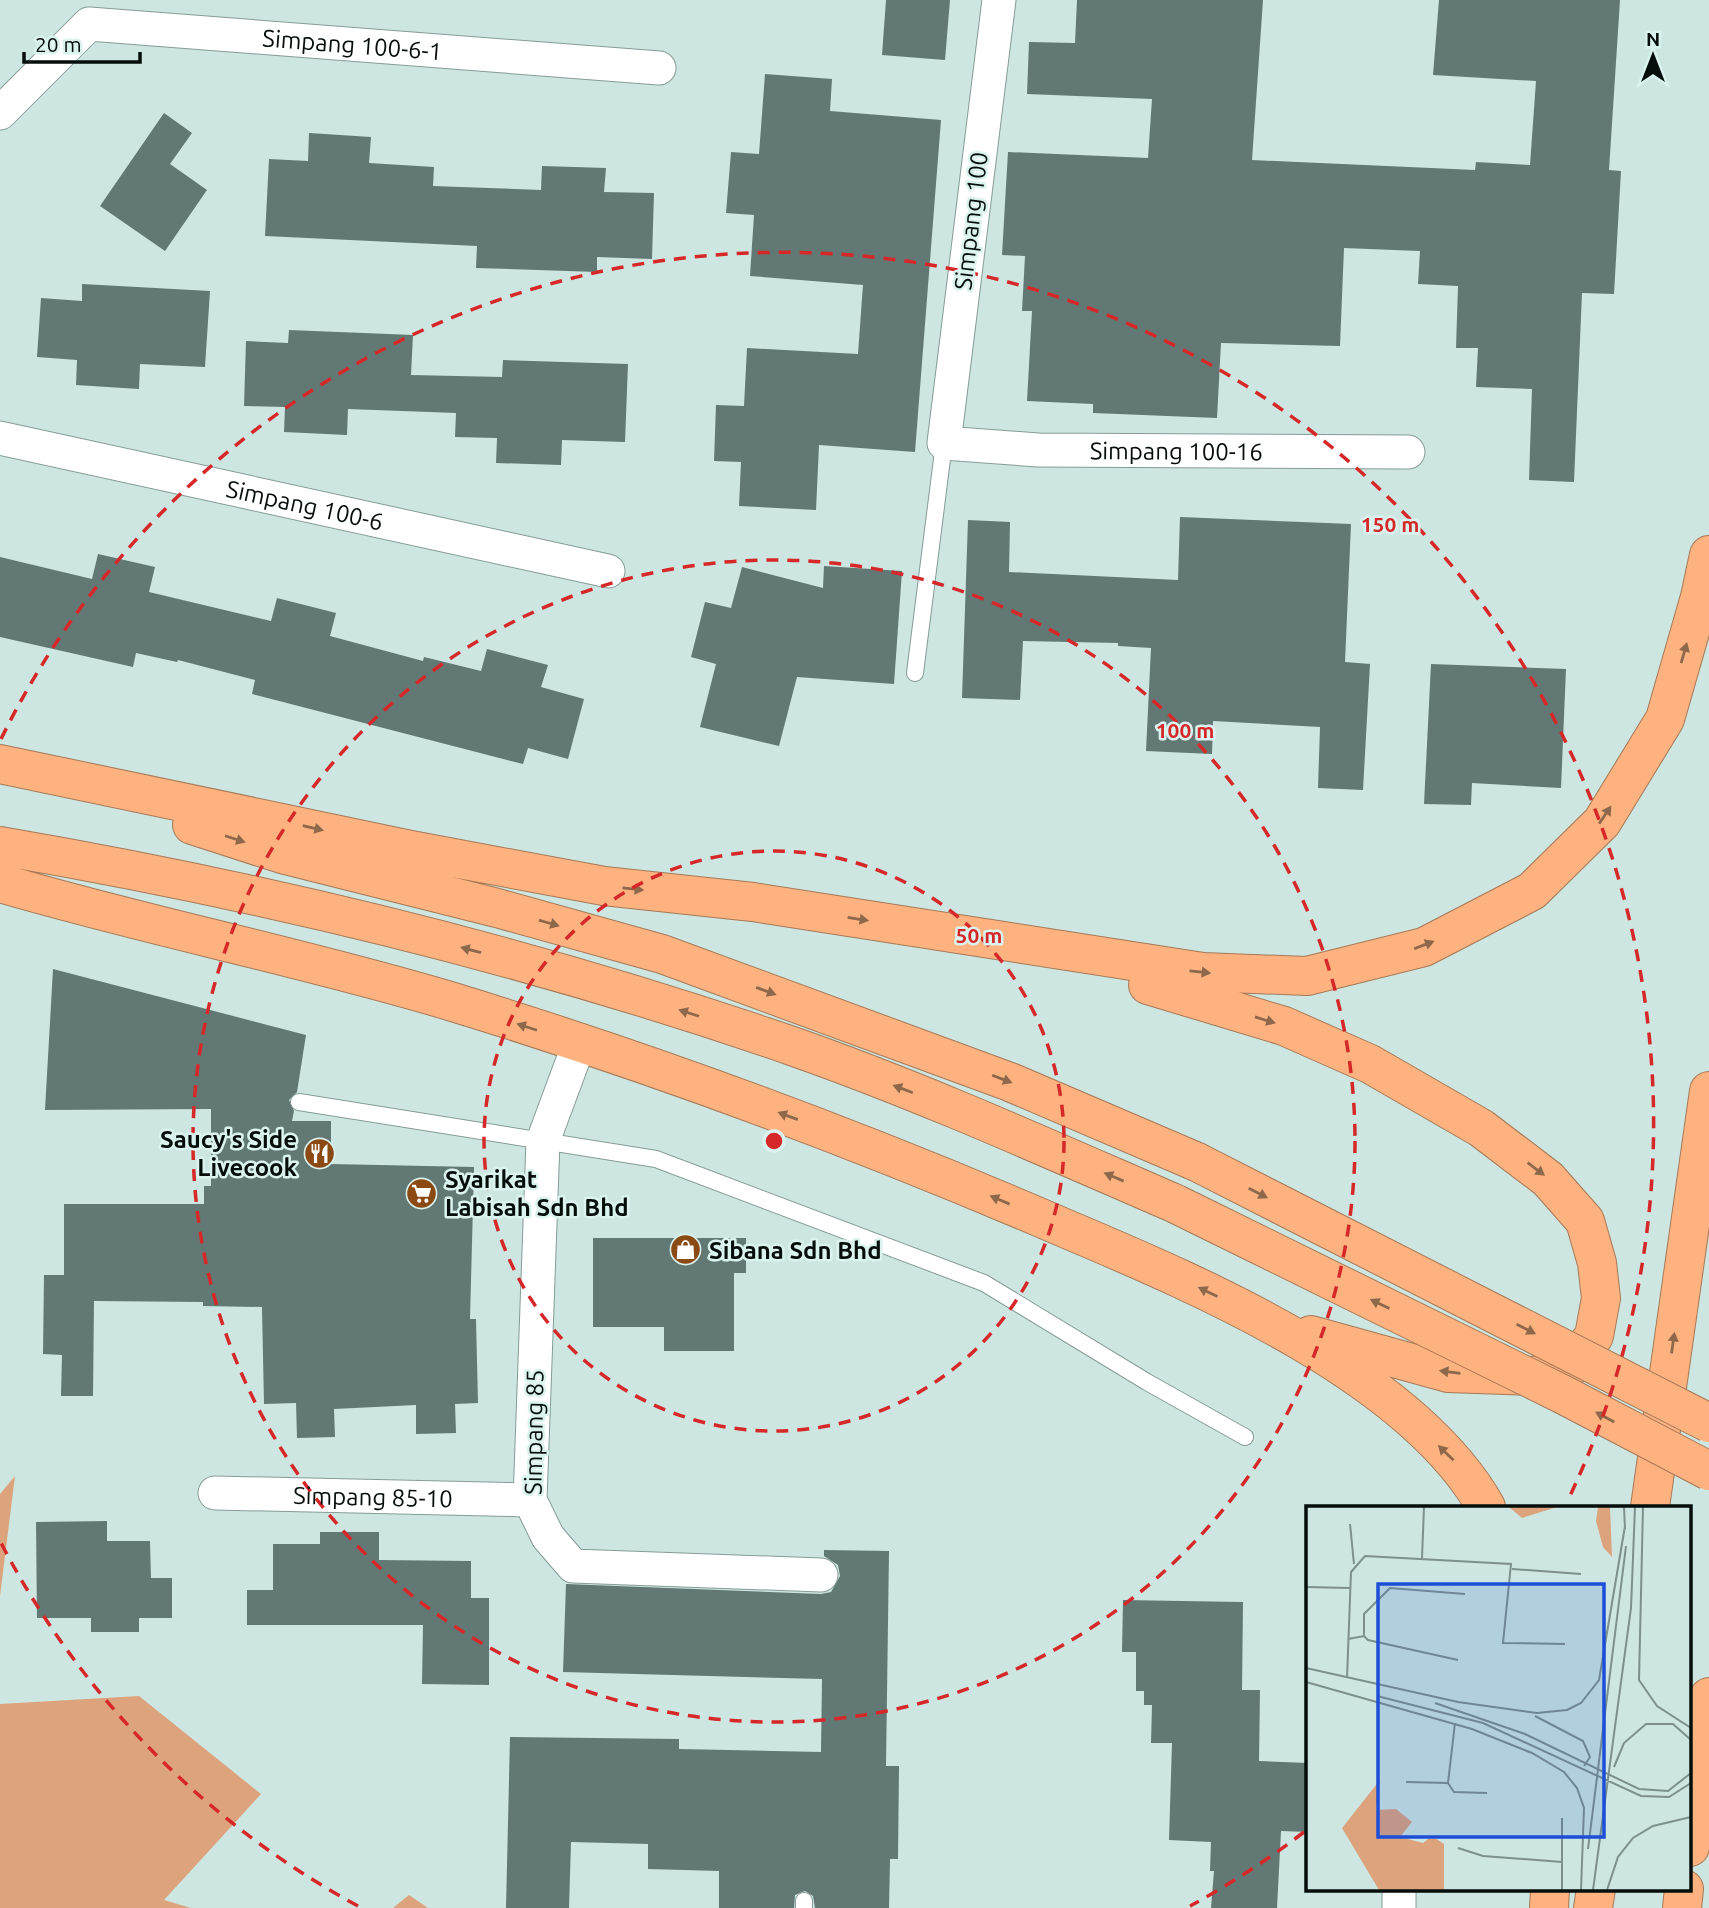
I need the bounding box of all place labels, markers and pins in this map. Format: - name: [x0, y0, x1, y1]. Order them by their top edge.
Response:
- place label: Saucy's Side Livecook: [160, 1126, 298, 1181]
- centre of rings: [762, 1129, 786, 1153]
- restaurant icon: Saucy's Side Livecook: [303, 1136, 337, 1170]
- place label: Syarikat Labisah Sdn Bhd: [445, 1166, 629, 1221]
- supermarket icon: Syarikat Labisah Sdn Bhd: [405, 1176, 439, 1210]
- shop icon: Sibana Sdn Bhd: [669, 1233, 703, 1267]
- place label: Sibana Sdn Bhd: [709, 1237, 882, 1264]

